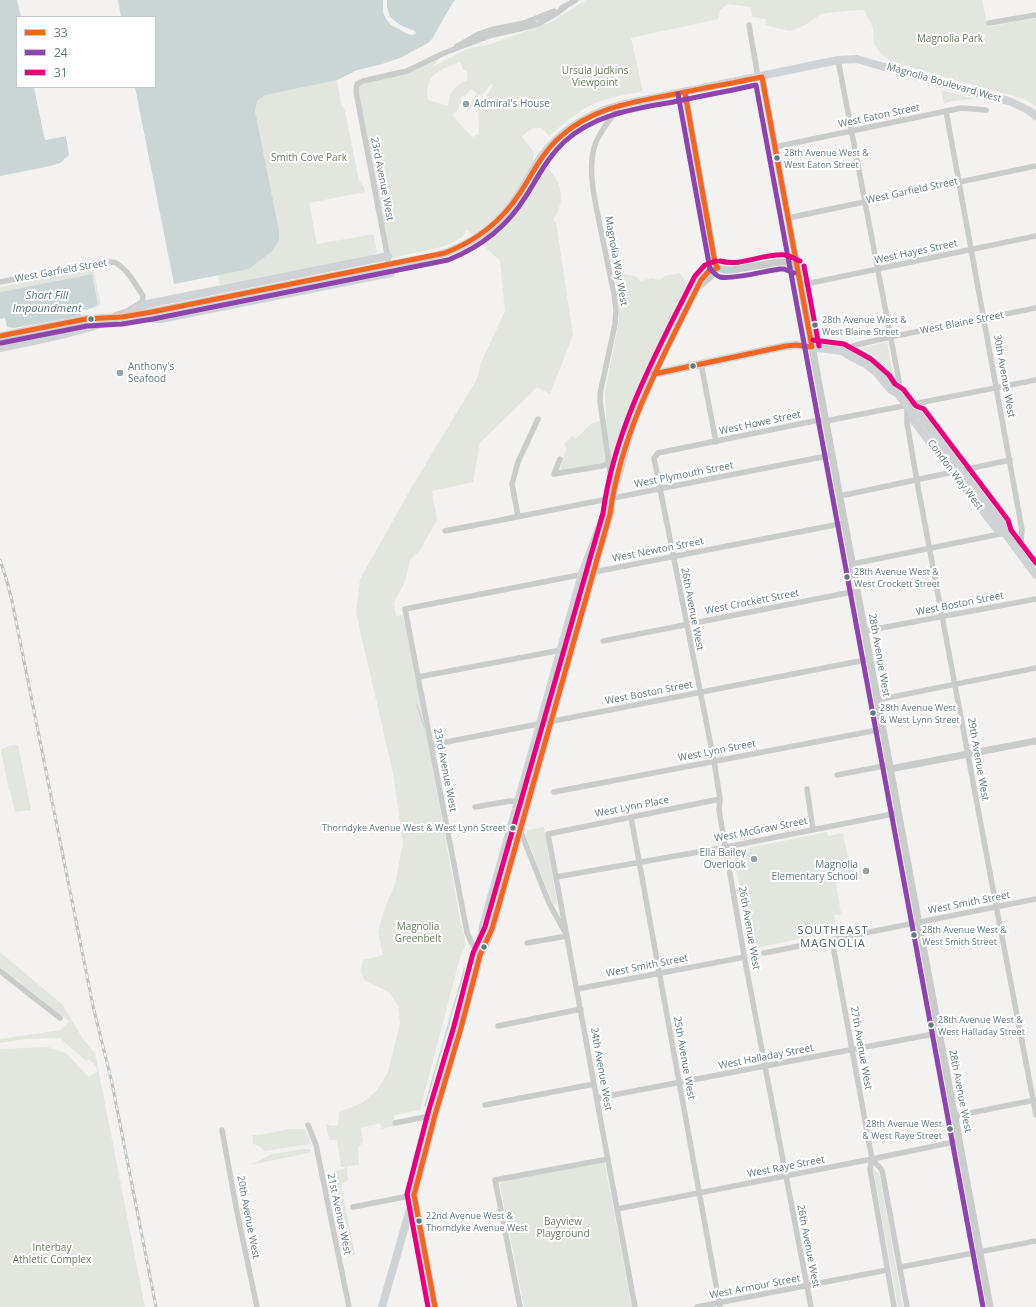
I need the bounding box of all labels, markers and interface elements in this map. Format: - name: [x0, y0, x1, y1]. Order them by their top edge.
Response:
- legend: [16, 16, 156, 88]
- text: 33: [54, 24, 68, 41]
- park label: Magnolia Park: [917, 33, 983, 45]
- text: 24: [54, 44, 68, 61]
- street label: Magnolia Boulevard West: [885, 61, 1003, 105]
- text: 31: [54, 64, 68, 81]
- park label: Ursula Judkins Viewpoint: [562, 65, 628, 88]
- place label: Admiral's House: [474, 98, 550, 110]
- marker: Admiral's House: [461, 99, 471, 109]
- street label: West Eaton Street: [837, 101, 921, 131]
- street label: 23rd Avenue West: [368, 136, 396, 222]
- place label: 28th Avenue West & West Eaton Street: [784, 148, 869, 169]
- park label: Smith Cove Park: [271, 152, 347, 164]
- marker: 28th Avenue West & West Eaton Street: [772, 153, 782, 163]
- street label: West Garfield Street: [865, 175, 959, 207]
- street label: Magnolia Way West: [602, 215, 630, 307]
- street label: West Hayes Street: [873, 237, 959, 267]
- street label: West Garfield Street: [14, 257, 108, 285]
- water label: Short Fill Impoundment: [12, 289, 82, 315]
- street label: West Blaine Street: [919, 309, 1005, 337]
- unlabelled marker: [86, 314, 96, 324]
- place label: 28th Avenue West & West Blaine Street: [822, 315, 907, 336]
- marker: 28th Avenue West & West Blaine Street: [810, 320, 820, 330]
- street label: 30th Avenue West: [991, 333, 1017, 419]
- place label: Anthony's Seafood: [128, 361, 174, 384]
- unlabelled marker: [688, 361, 698, 371]
- marker: Anthony's Seafood: [115, 368, 125, 378]
- street label: West Howe Street: [718, 408, 802, 438]
- street label: Condon Way West: [925, 437, 985, 513]
- street label: West Plymouth Street: [633, 459, 735, 491]
- street label: West Newton Street: [611, 535, 705, 565]
- street label: 26th Avenue West: [678, 566, 706, 652]
- place label: 28th Avenue West & West Crockett Street: [854, 567, 940, 588]
- marker: 28th Avenue West & West Crockett Street: [842, 572, 852, 582]
- street label: West Crockett Street: [704, 587, 800, 617]
- street label: West Boston Street: [915, 590, 1005, 618]
- street label: 28th Avenue West: [866, 612, 892, 698]
- street label: West Boston Street: [604, 679, 694, 707]
- place label: 28th Avenue West & West Lynn Street: [880, 703, 960, 724]
- marker: 28th Avenue West & West Lynn Street: [868, 708, 878, 718]
- street label: 29th Avenue West: [965, 716, 991, 802]
- street label: 23rd Avenue West: [431, 727, 459, 813]
- street label: West Lynn Street: [677, 738, 757, 764]
- street label: West Lynn Place: [594, 794, 670, 820]
- street label: West McGraw Street: [713, 815, 809, 845]
- place label: Thorndyke Avenue West & West Lynn Street: [322, 823, 506, 833]
- marker: Thorndyke Avenue West & West Lynn Street: [508, 823, 518, 833]
- place label: Ella Bailey Overlook: [700, 847, 746, 870]
- marker: Ella Bailey Overlook: [749, 854, 759, 864]
- place label: Magnolia Elementary School: [772, 859, 858, 882]
- marker: Magnolia Elementary School: [861, 866, 871, 876]
- street label: 26th Avenue West: [736, 885, 762, 971]
- street label: West Smith Street: [927, 889, 1011, 917]
- park label: Magnolia Greenbelt: [395, 921, 441, 944]
- district label: SOUTHEAST MAGNOLIA: [798, 924, 868, 950]
- place label: 28th Avenue West & West Smith Street: [922, 925, 1007, 946]
- marker: 28th Avenue West & West Smith Street: [909, 930, 919, 940]
- unlabelled marker: [479, 942, 489, 952]
- street label: West Smith Street: [605, 952, 689, 980]
- street label: 27th Avenue West: [848, 1005, 874, 1091]
- street label: 25th Avenue West: [671, 1015, 697, 1101]
- place label: 28th Avenue West & West Halladay Street: [938, 1015, 1025, 1036]
- marker: 28th Avenue West & West Halladay Street: [926, 1020, 936, 1030]
- street label: 24th Avenue West: [588, 1026, 614, 1112]
- street label: West Halladay Street: [717, 1042, 815, 1072]
- street label: 28th Avenue West: [946, 1048, 974, 1134]
- place label: 28th Avenue West & West Raye Street: [862, 1119, 942, 1140]
- marker: 28th Avenue West & West Raye Street: [945, 1124, 955, 1134]
- street label: West Raye Street: [746, 1154, 826, 1180]
- street label: 21st Avenue West: [325, 1172, 353, 1256]
- street label: 20th Avenue West: [234, 1174, 262, 1260]
- street label: 26th Avenue West: [794, 1203, 822, 1289]
- place label: 22nd Avenue West & Thorndyke Avenue West: [426, 1211, 528, 1232]
- marker: 22nd Avenue West & Thorndyke Avenue West: [414, 1216, 424, 1226]
- park label: Bayview Playground: [536, 1216, 590, 1240]
- park label: Interbay Athletic Complex: [13, 1242, 91, 1266]
- street label: West Armour Street: [709, 1272, 801, 1302]

